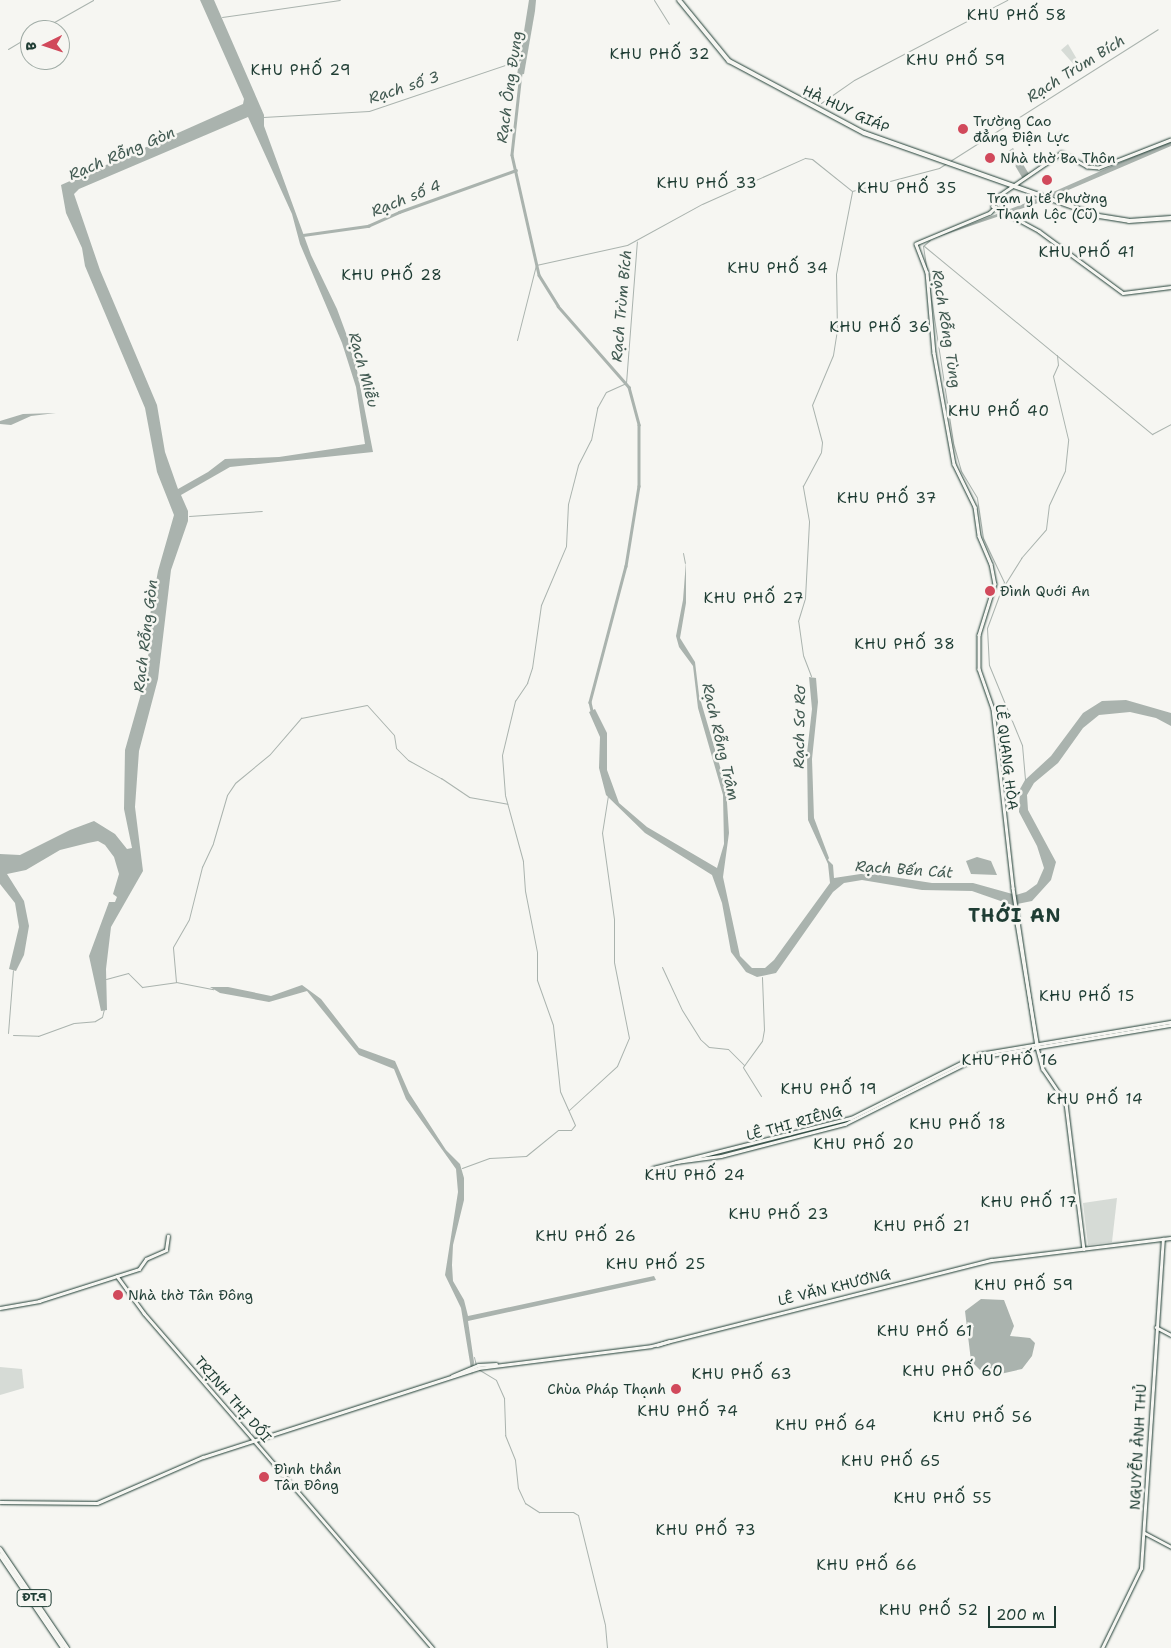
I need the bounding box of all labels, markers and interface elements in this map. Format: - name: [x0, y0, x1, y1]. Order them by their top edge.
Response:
- district label: KHU PHỐ 58: [966, 7, 1068, 25]
- north arrow: [20, 20, 70, 70]
- water label: Rạch Ông Đụng: [493, 30, 527, 144]
- water label: Rạch Trùm Bích: [1024, 32, 1128, 106]
- text: B: [22, 41, 40, 51]
- district label: KHU PHỐ 32: [608, 46, 712, 64]
- district label: KHU PHỐ 59: [905, 52, 1007, 70]
- district label: KHU PHỐ 29: [249, 62, 353, 80]
- water label: Rạch số 3: [366, 68, 442, 108]
- street label: HÀ HUY GIÁP: [800, 82, 892, 136]
- place label: Trường Cao đẳng Điện Lực: [973, 113, 1069, 146]
- water label: Rạch Rỗng Gòn: [66, 123, 178, 185]
- marker: Trường Cao đẳng Điện Lực: [957, 123, 969, 135]
- place label: Nhà thờ Ba Thôn: [1000, 150, 1116, 166]
- marker: Nhà thờ Ba Thôn: [984, 152, 996, 164]
- marker: Trạm y tế Phường Thạnh Lộc (Cũ): [1040, 173, 1054, 187]
- district label: KHU PHỐ 33: [655, 175, 759, 193]
- water label: Rạch số 4: [369, 177, 443, 221]
- district label: KHU PHỐ 35: [856, 180, 958, 198]
- place label: Trạm y tế Phường Thạnh Lộc (Cũ): [987, 190, 1107, 222]
- district label: KHU PHỐ 41: [1037, 244, 1137, 262]
- water label: Rạch Trùm Bích: [608, 249, 636, 363]
- district label: KHU PHỐ 34: [726, 260, 830, 278]
- district label: KHU PHỐ 28: [340, 267, 444, 285]
- water label: Rạch Rỗng Tùng: [928, 268, 964, 390]
- district label: KHU PHỐ 36: [828, 319, 932, 337]
- water label: Rạch Miễu: [344, 330, 382, 410]
- district label: KHU PHỐ 40: [947, 403, 1051, 421]
- district label: KHU PHỐ 37: [835, 490, 939, 508]
- water label: Rạch Rỗng Gòn: [130, 578, 162, 694]
- place label: Đình Quới An: [1000, 583, 1090, 599]
- marker: Đình Quới An: [984, 585, 996, 597]
- district label: KHU PHỐ 27: [702, 590, 806, 608]
- district label: KHU PHỐ 38: [853, 636, 957, 654]
- water label: Rạch Rỗng Trâm: [698, 681, 742, 803]
- water label: Rạch Sơ Rơ: [790, 685, 810, 769]
- street label: LÊ QUANG HÒA: [992, 703, 1022, 811]
- water label: Rạch Bến Cát: [855, 858, 953, 882]
- district label: THỚI AN: [967, 905, 1063, 927]
- district label: KHU PHỐ 15: [1038, 988, 1136, 1006]
- district label: KHU PHỐ 16: [960, 1052, 1060, 1070]
- district label: KHU PHỐ 19: [779, 1081, 879, 1099]
- district label: KHU PHỐ 14: [1045, 1091, 1145, 1109]
- street label: LÊ THỊ RIÊNG: [744, 1102, 844, 1144]
- district label: KHU PHỐ 18: [908, 1116, 1008, 1134]
- district label: KHU PHỐ 20: [812, 1136, 916, 1154]
- district label: KHU PHỐ 24: [643, 1167, 747, 1185]
- district label: KHU PHỐ 17: [979, 1194, 1079, 1212]
- district label: KHU PHỐ 23: [727, 1206, 831, 1224]
- district label: KHU PHỐ 21: [872, 1218, 972, 1236]
- district label: KHU PHỐ 26: [534, 1228, 638, 1246]
- district label: KHU PHỐ 25: [605, 1256, 707, 1274]
- street label: LÊ VĂN KHƯƠNG: [776, 1265, 892, 1309]
- district label: KHU PHỐ 59: [973, 1277, 1075, 1295]
- place label: Nhà thờ Tân Đông: [128, 1287, 253, 1303]
- marker: Nhà thờ Tân Đông: [112, 1289, 124, 1301]
- district label: KHU PHỐ 61: [875, 1323, 975, 1341]
- street label: TRỊNH THỊ DỐI: [191, 1353, 275, 1445]
- district label: KHU PHỐ 60: [901, 1363, 1005, 1381]
- district label: KHU PHỐ 63: [690, 1366, 794, 1384]
- place label: Chùa Pháp Thạnh: [547, 1381, 666, 1397]
- marker: Chùa Pháp Thạnh: [670, 1383, 682, 1395]
- street label: NGUYỄN ẢNH THỦ: [1126, 1384, 1150, 1510]
- district label: KHU PHỐ 74: [636, 1403, 740, 1421]
- district label: KHU PHỐ 56: [932, 1409, 1034, 1427]
- district label: KHU PHỐ 64: [774, 1417, 878, 1435]
- district label: KHU PHỐ 65: [840, 1453, 942, 1471]
- place label: Đình thần Tân Đông: [274, 1461, 341, 1494]
- marker: Đình thần Tân Đông: [258, 1471, 270, 1483]
- district label: KHU PHỐ 55: [892, 1490, 994, 1508]
- district label: KHU PHỐ 73: [654, 1522, 758, 1540]
- district label: KHU PHỐ 66: [815, 1557, 919, 1575]
- road number: ĐT.9: [16, 1589, 52, 1608]
- scale bar: [991, 1596, 1058, 1628]
- district label: KHU PHỐ 52: [878, 1602, 980, 1620]
- text: 200 m: [996, 1605, 1045, 1625]

